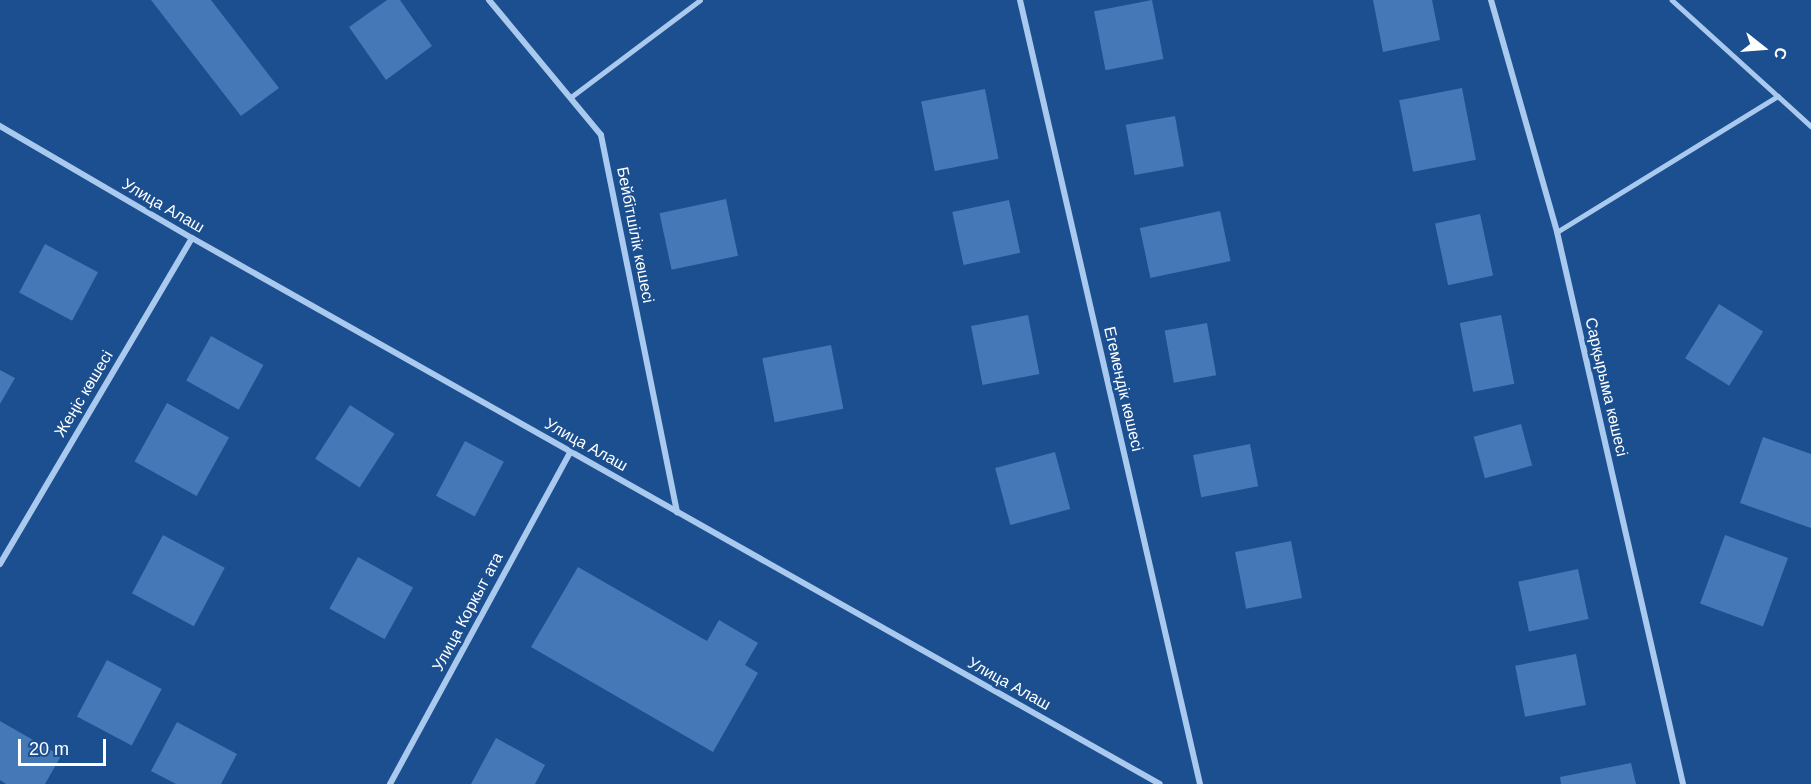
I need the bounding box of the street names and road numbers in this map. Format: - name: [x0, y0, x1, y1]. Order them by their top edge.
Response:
- street label: Бейбітшілік көшесі: [612, 165, 658, 305]
- street label: Улица Алаш: [119, 175, 207, 237]
- street label: Сарқырыма көшесі: [1581, 316, 1631, 458]
- street label: Егемендік көшесі: [1099, 325, 1147, 453]
- street label: Жеңіс көшесі: [51, 347, 117, 441]
- street label: Улица Алаш: [541, 414, 631, 476]
- street label: Улица Коркыт ата: [429, 549, 507, 675]
- street label: Улица Алаш: [964, 653, 1054, 715]

